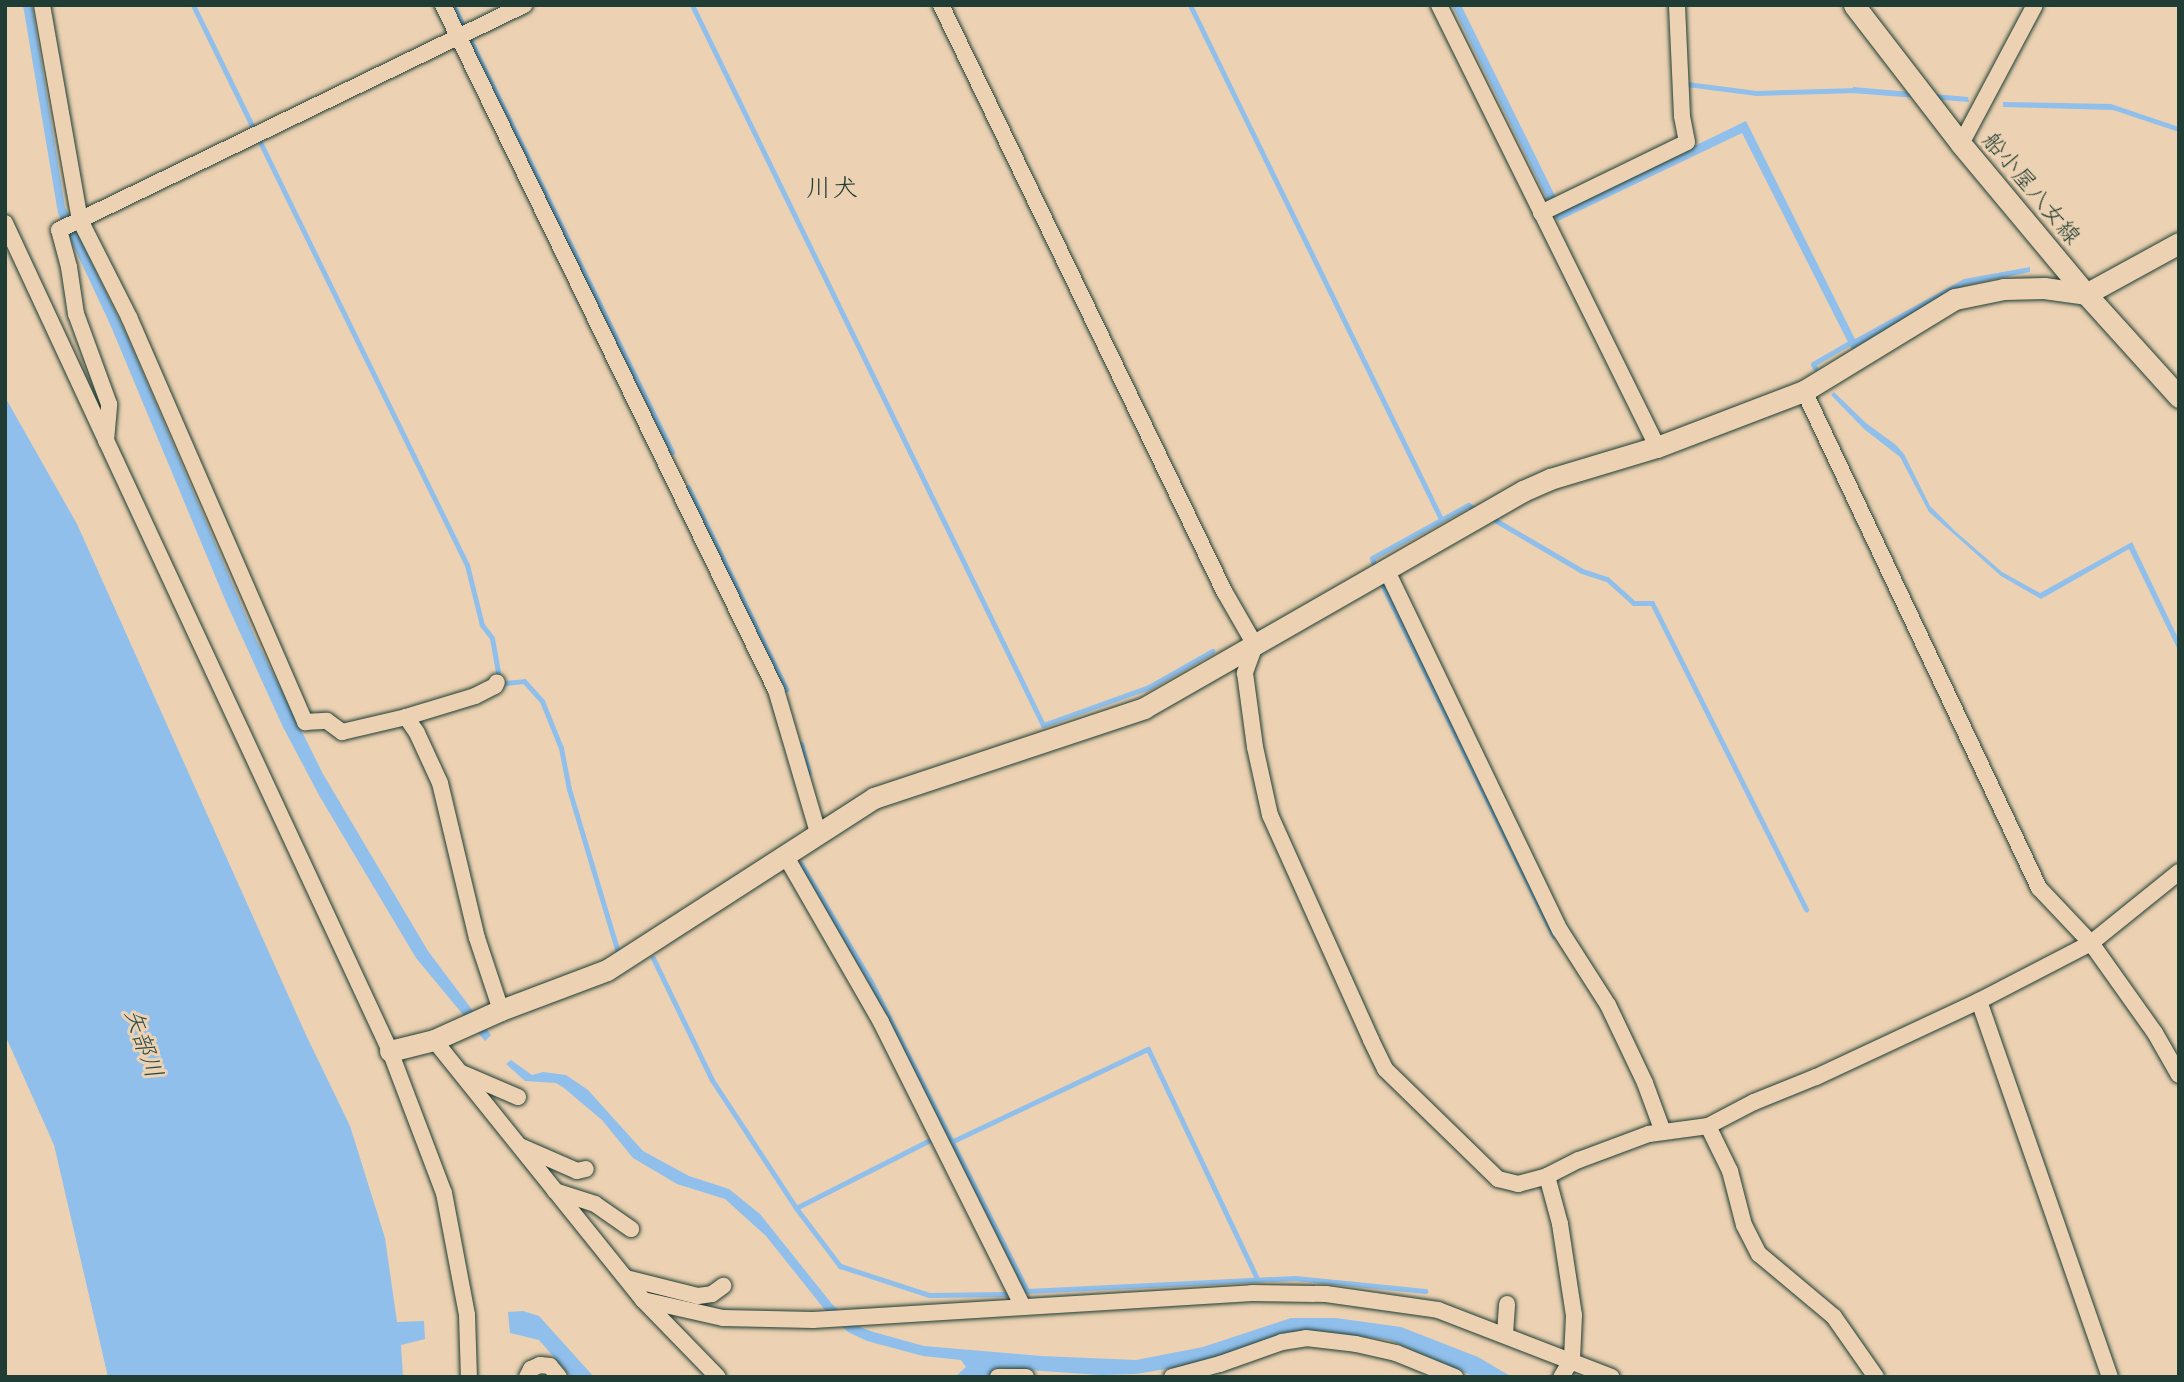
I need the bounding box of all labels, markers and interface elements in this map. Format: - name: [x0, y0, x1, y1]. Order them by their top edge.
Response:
- street label: 船小屋八女線: [1977, 126, 2087, 250]
- district label: 川犬: [806, 171, 858, 203]
- water label: 矢部川: [119, 1004, 169, 1082]

